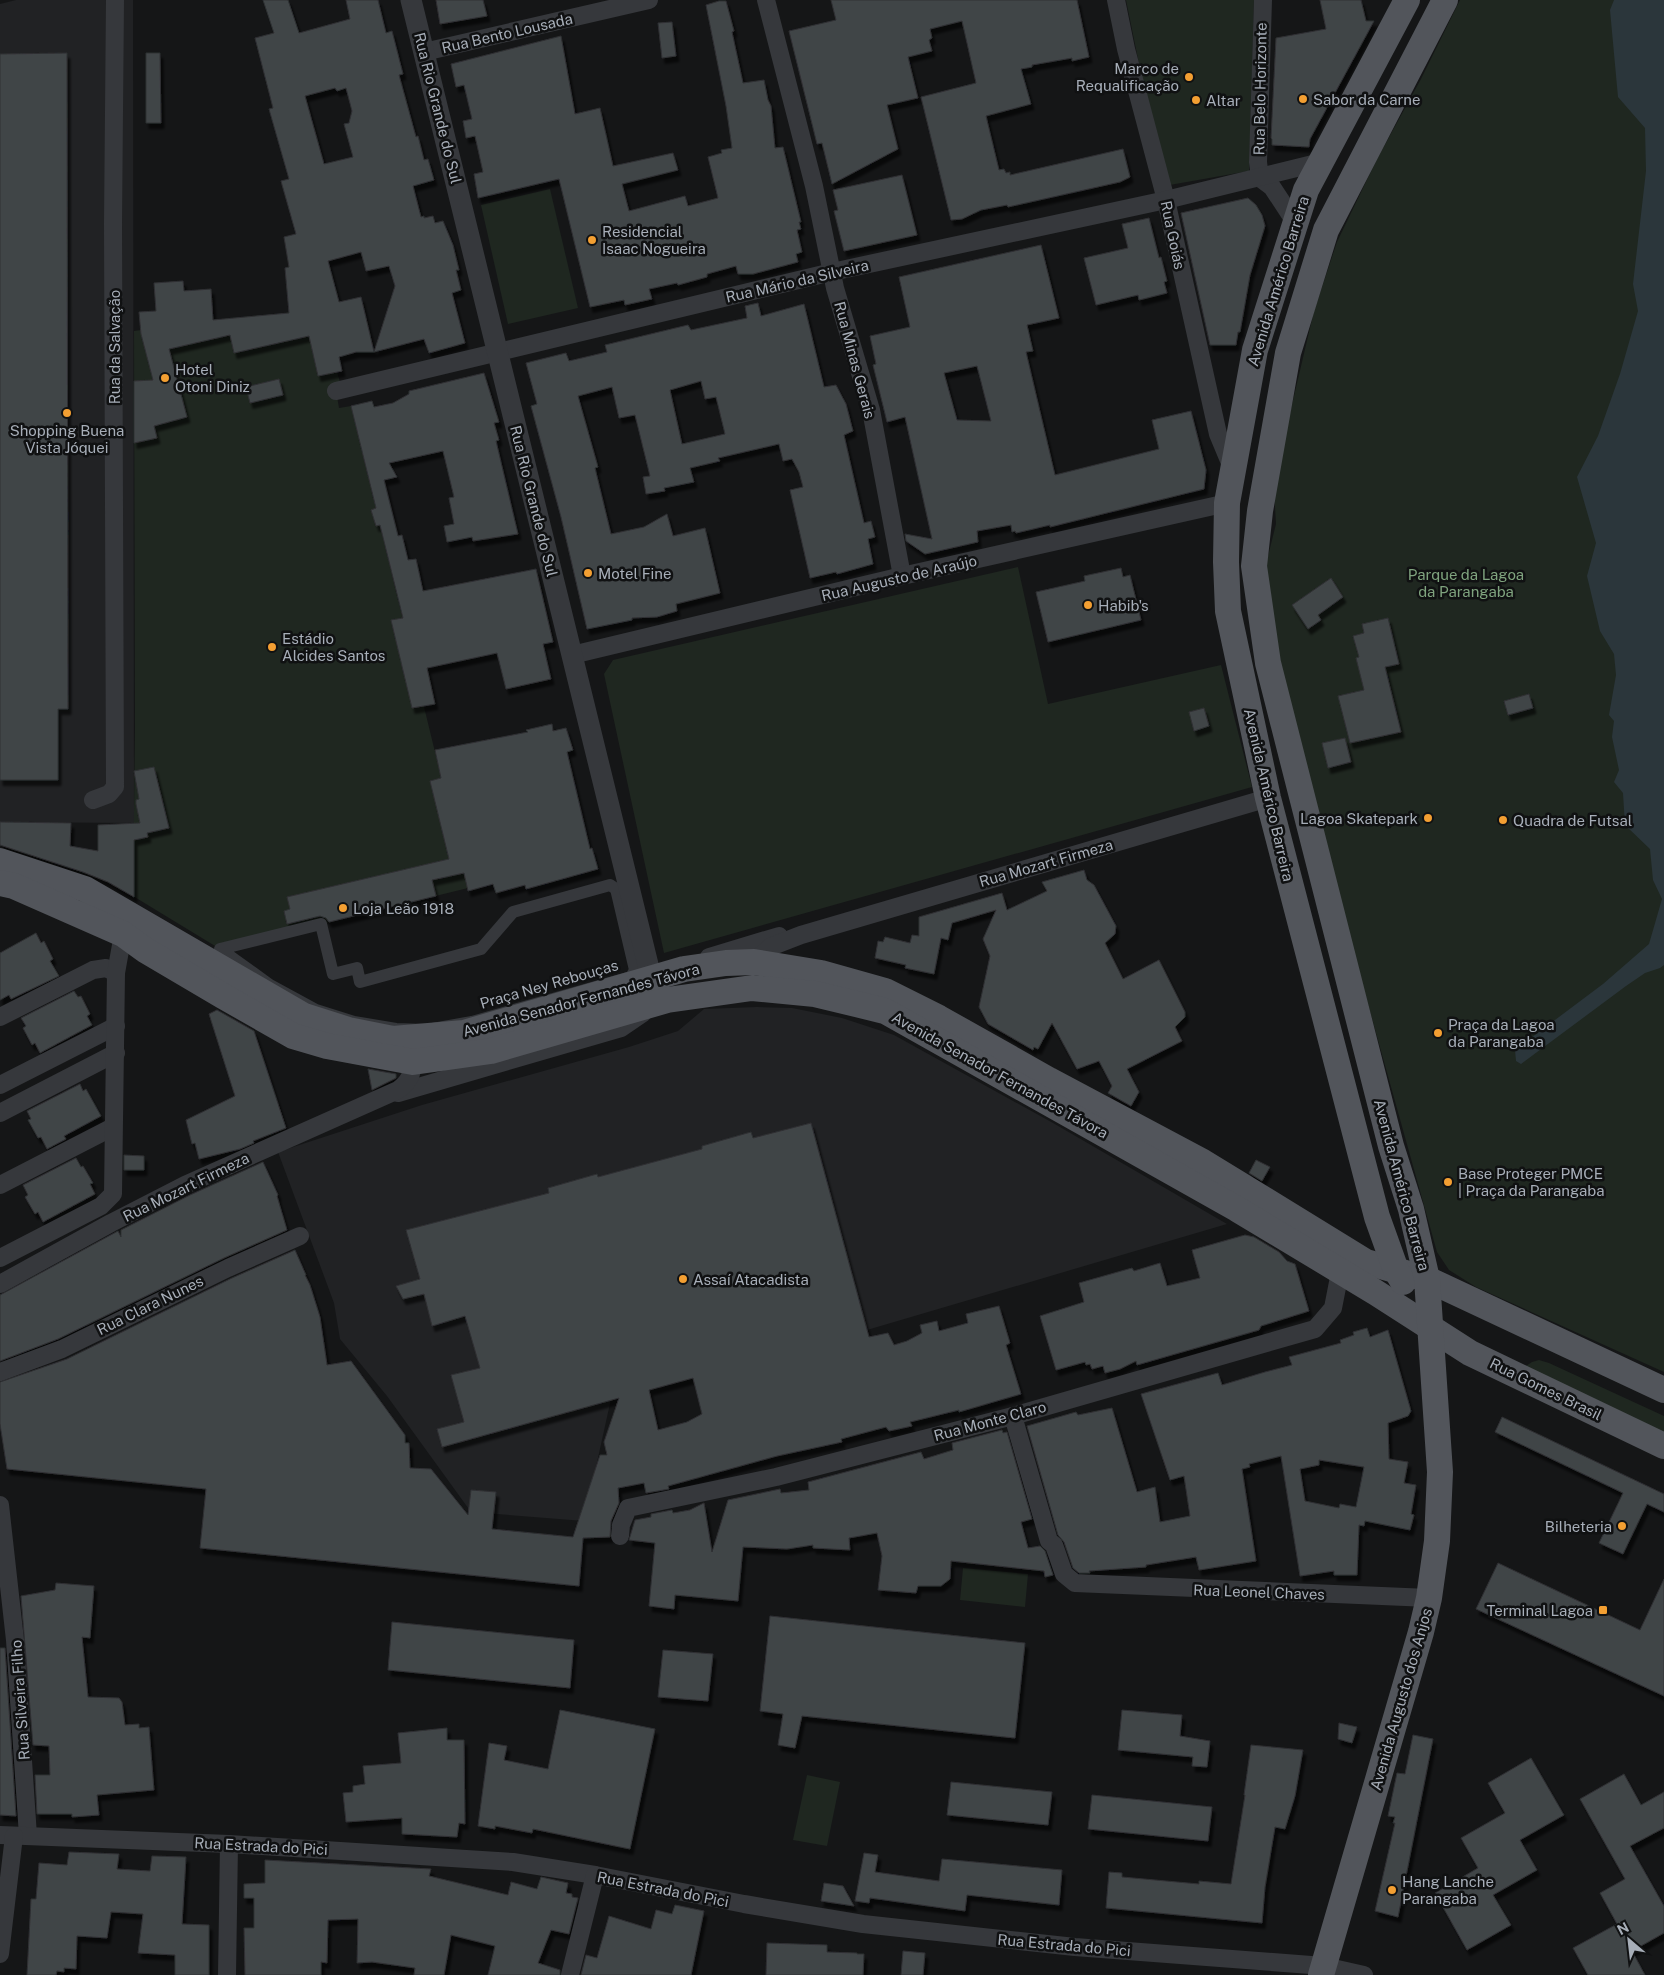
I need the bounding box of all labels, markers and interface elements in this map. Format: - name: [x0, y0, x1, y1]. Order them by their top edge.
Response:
- street label: Rua Bento Lousada: [440, 10, 574, 56]
- street label: Rua Belo Horizonte: [1250, 22, 1270, 156]
- street label: Rua Rio Grande do Sul: [411, 31, 465, 185]
- place label: Marco de Requalificação: [1076, 60, 1179, 94]
- marker: Marco de Requalificação: [1183, 71, 1195, 83]
- place label: Sabor da Carne: [1313, 91, 1420, 108]
- place label: Altar: [1206, 92, 1241, 109]
- marker: Sabor da Carne: [1297, 93, 1309, 105]
- marker: Altar: [1190, 94, 1202, 106]
- street label: Avenida Américo Barreira: [1244, 194, 1312, 368]
- street label: Rua Goiás: [1157, 199, 1189, 271]
- place label: Residencial Isaac Nogueira: [602, 223, 706, 257]
- marker: Residencial Isaac Nogueira: [586, 234, 598, 246]
- street label: Rua Mário da Silveira: [724, 256, 870, 306]
- street label: Rua da Salvação: [106, 290, 123, 404]
- street label: Rua Minas Gerais: [831, 300, 879, 420]
- place label: Hotel Otoni Diniz: [175, 361, 250, 395]
- marker: Hotel Otoni Diniz: [159, 372, 171, 384]
- marker: Shopping Buena Vista Jóquei: [61, 407, 73, 419]
- place label: Shopping Buena Vista Jóquei: [10, 422, 124, 456]
- street label: Rua Rio Grande do Sul: [507, 424, 561, 578]
- street label: Rua Augusto de Araújo: [820, 552, 978, 604]
- place label: Motel Fine: [598, 565, 672, 582]
- park label: Parque da Lagoa da Parangaba: [1408, 566, 1524, 600]
- marker: Motel Fine: [582, 567, 594, 579]
- place label: Habib's: [1098, 597, 1149, 614]
- marker: Habib's: [1082, 599, 1094, 611]
- place label: Estádio Alcides Santos: [282, 630, 385, 664]
- marker: Estádio Alcides Santos: [266, 641, 278, 653]
- street label: Avenida Américo Barreira: [1241, 707, 1297, 883]
- place label: Lagoa Skatepark: [1300, 810, 1418, 827]
- marker: Lagoa Skatepark: [1422, 812, 1434, 824]
- place label: Quadra de Futsal: [1513, 812, 1632, 829]
- marker: Quadra de Futsal: [1497, 814, 1509, 826]
- street label: Rua Mozart Firmeza: [977, 836, 1115, 890]
- place label: Loja Leão 1918: [353, 900, 454, 917]
- marker: Loja Leão 1918: [337, 902, 349, 914]
- street label: Praça Ney Rebouças: [478, 956, 620, 1012]
- street label: Avenida Senador Fernandes Távora: [461, 960, 701, 1040]
- street label: Avenida Senador Fernandes Távora: [889, 1008, 1111, 1142]
- place label: Praça da Lagoa da Parangaba: [1448, 1016, 1555, 1050]
- marker: Praça da Lagoa da Parangaba: [1432, 1027, 1444, 1039]
- street label: Avenida Américo Barreira: [1371, 1097, 1433, 1273]
- street label: Rua Mozart Firmeza: [120, 1149, 252, 1225]
- place label: Base Proteger PMCE | Praça da Parangaba: [1458, 1165, 1605, 1199]
- marker: Base Proteger PMCE | Praça da Parangaba: [1442, 1176, 1454, 1188]
- place label: Assaí Atacadista: [693, 1271, 809, 1288]
- street label: Rua Clara Nunes: [94, 1272, 206, 1338]
- marker: Assaí Atacadista: [677, 1273, 689, 1285]
- street label: Rua Gomes Brasil: [1487, 1354, 1605, 1424]
- street label: Rua Monte Claro: [932, 1398, 1048, 1444]
- place label: Bilheteria: [1545, 1518, 1612, 1535]
- marker: Bilheteria: [1616, 1520, 1628, 1532]
- street label: Rua Leonel Chaves: [1193, 1581, 1325, 1603]
- place label: Terminal Lagoa: [1486, 1602, 1593, 1619]
- marker: Terminal Lagoa: [1597, 1604, 1609, 1616]
- street label: Avenida Augusto dos Anjos: [1367, 1606, 1435, 1792]
- street label: Rua Silveira Filho: [7, 1639, 33, 1761]
- street label: Rua Estrada do Pici: [194, 1834, 328, 1858]
- street label: Rua Estrada do Pici: [596, 1868, 730, 1910]
- place label: Hang Lanche Parangaba: [1402, 1873, 1494, 1907]
- marker: Hang Lanche Parangaba: [1386, 1884, 1398, 1896]
- north arrow: [1604, 1915, 1654, 1965]
- text: N: [1614, 1919, 1631, 1938]
- street label: Rua Estrada do Pici: [997, 1931, 1131, 1959]

